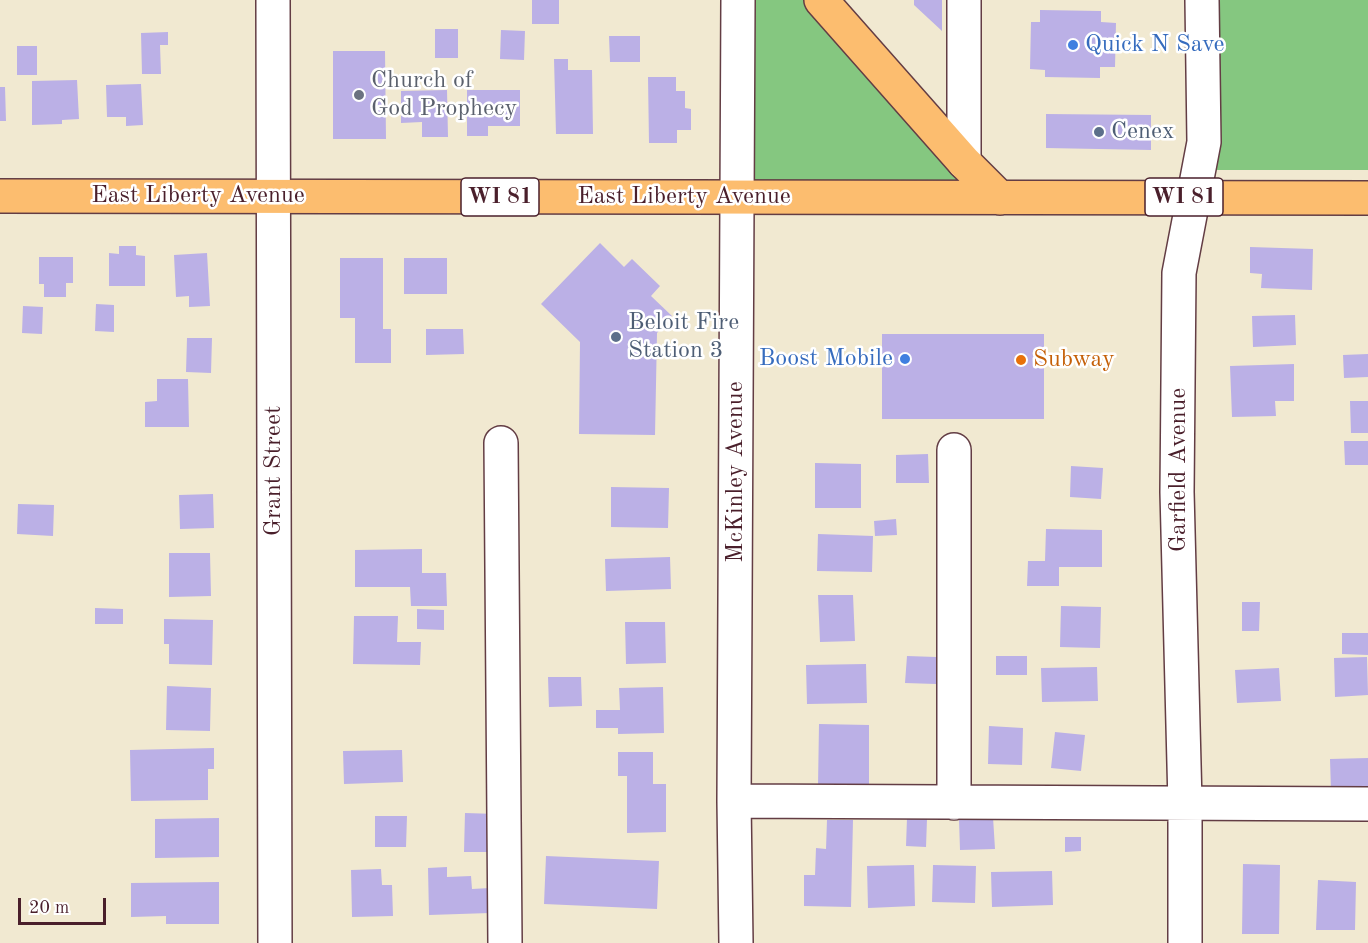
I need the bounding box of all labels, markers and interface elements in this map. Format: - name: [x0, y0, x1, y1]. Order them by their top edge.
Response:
- place label: Quick N Save: [1085, 31, 1225, 59]
- marker: Quick N Save: [1066, 38, 1080, 52]
- place label: Church of God Prophecy: [371, 67, 517, 123]
- marker: Church of God Prophecy: [352, 88, 366, 102]
- place label: Cenex: [1111, 118, 1175, 146]
- marker: Cenex: [1092, 125, 1106, 139]
- road number: WI 81: [461, 178, 539, 216]
- road number: WI 81: [1145, 178, 1223, 216]
- street label: East Liberty Avenue: [91, 182, 305, 210]
- street label: East Liberty Avenue: [577, 183, 791, 211]
- place label: Beloit Fire Station 3: [628, 309, 739, 365]
- marker: Beloit Fire Station 3: [609, 330, 623, 344]
- place label: Boost Mobile: [759, 345, 893, 373]
- place label: Subway: [1033, 346, 1115, 374]
- marker: Boost Mobile: [898, 352, 912, 366]
- marker: Subway: [1014, 353, 1028, 367]
- street label: McKinley Avenue: [722, 381, 750, 563]
- street label: Garfield Avenue: [1165, 388, 1193, 552]
- street label: Grant Street: [260, 406, 288, 536]
- scale bar: [21, 886, 110, 924]
- text: 20 m: [29, 899, 69, 917]

